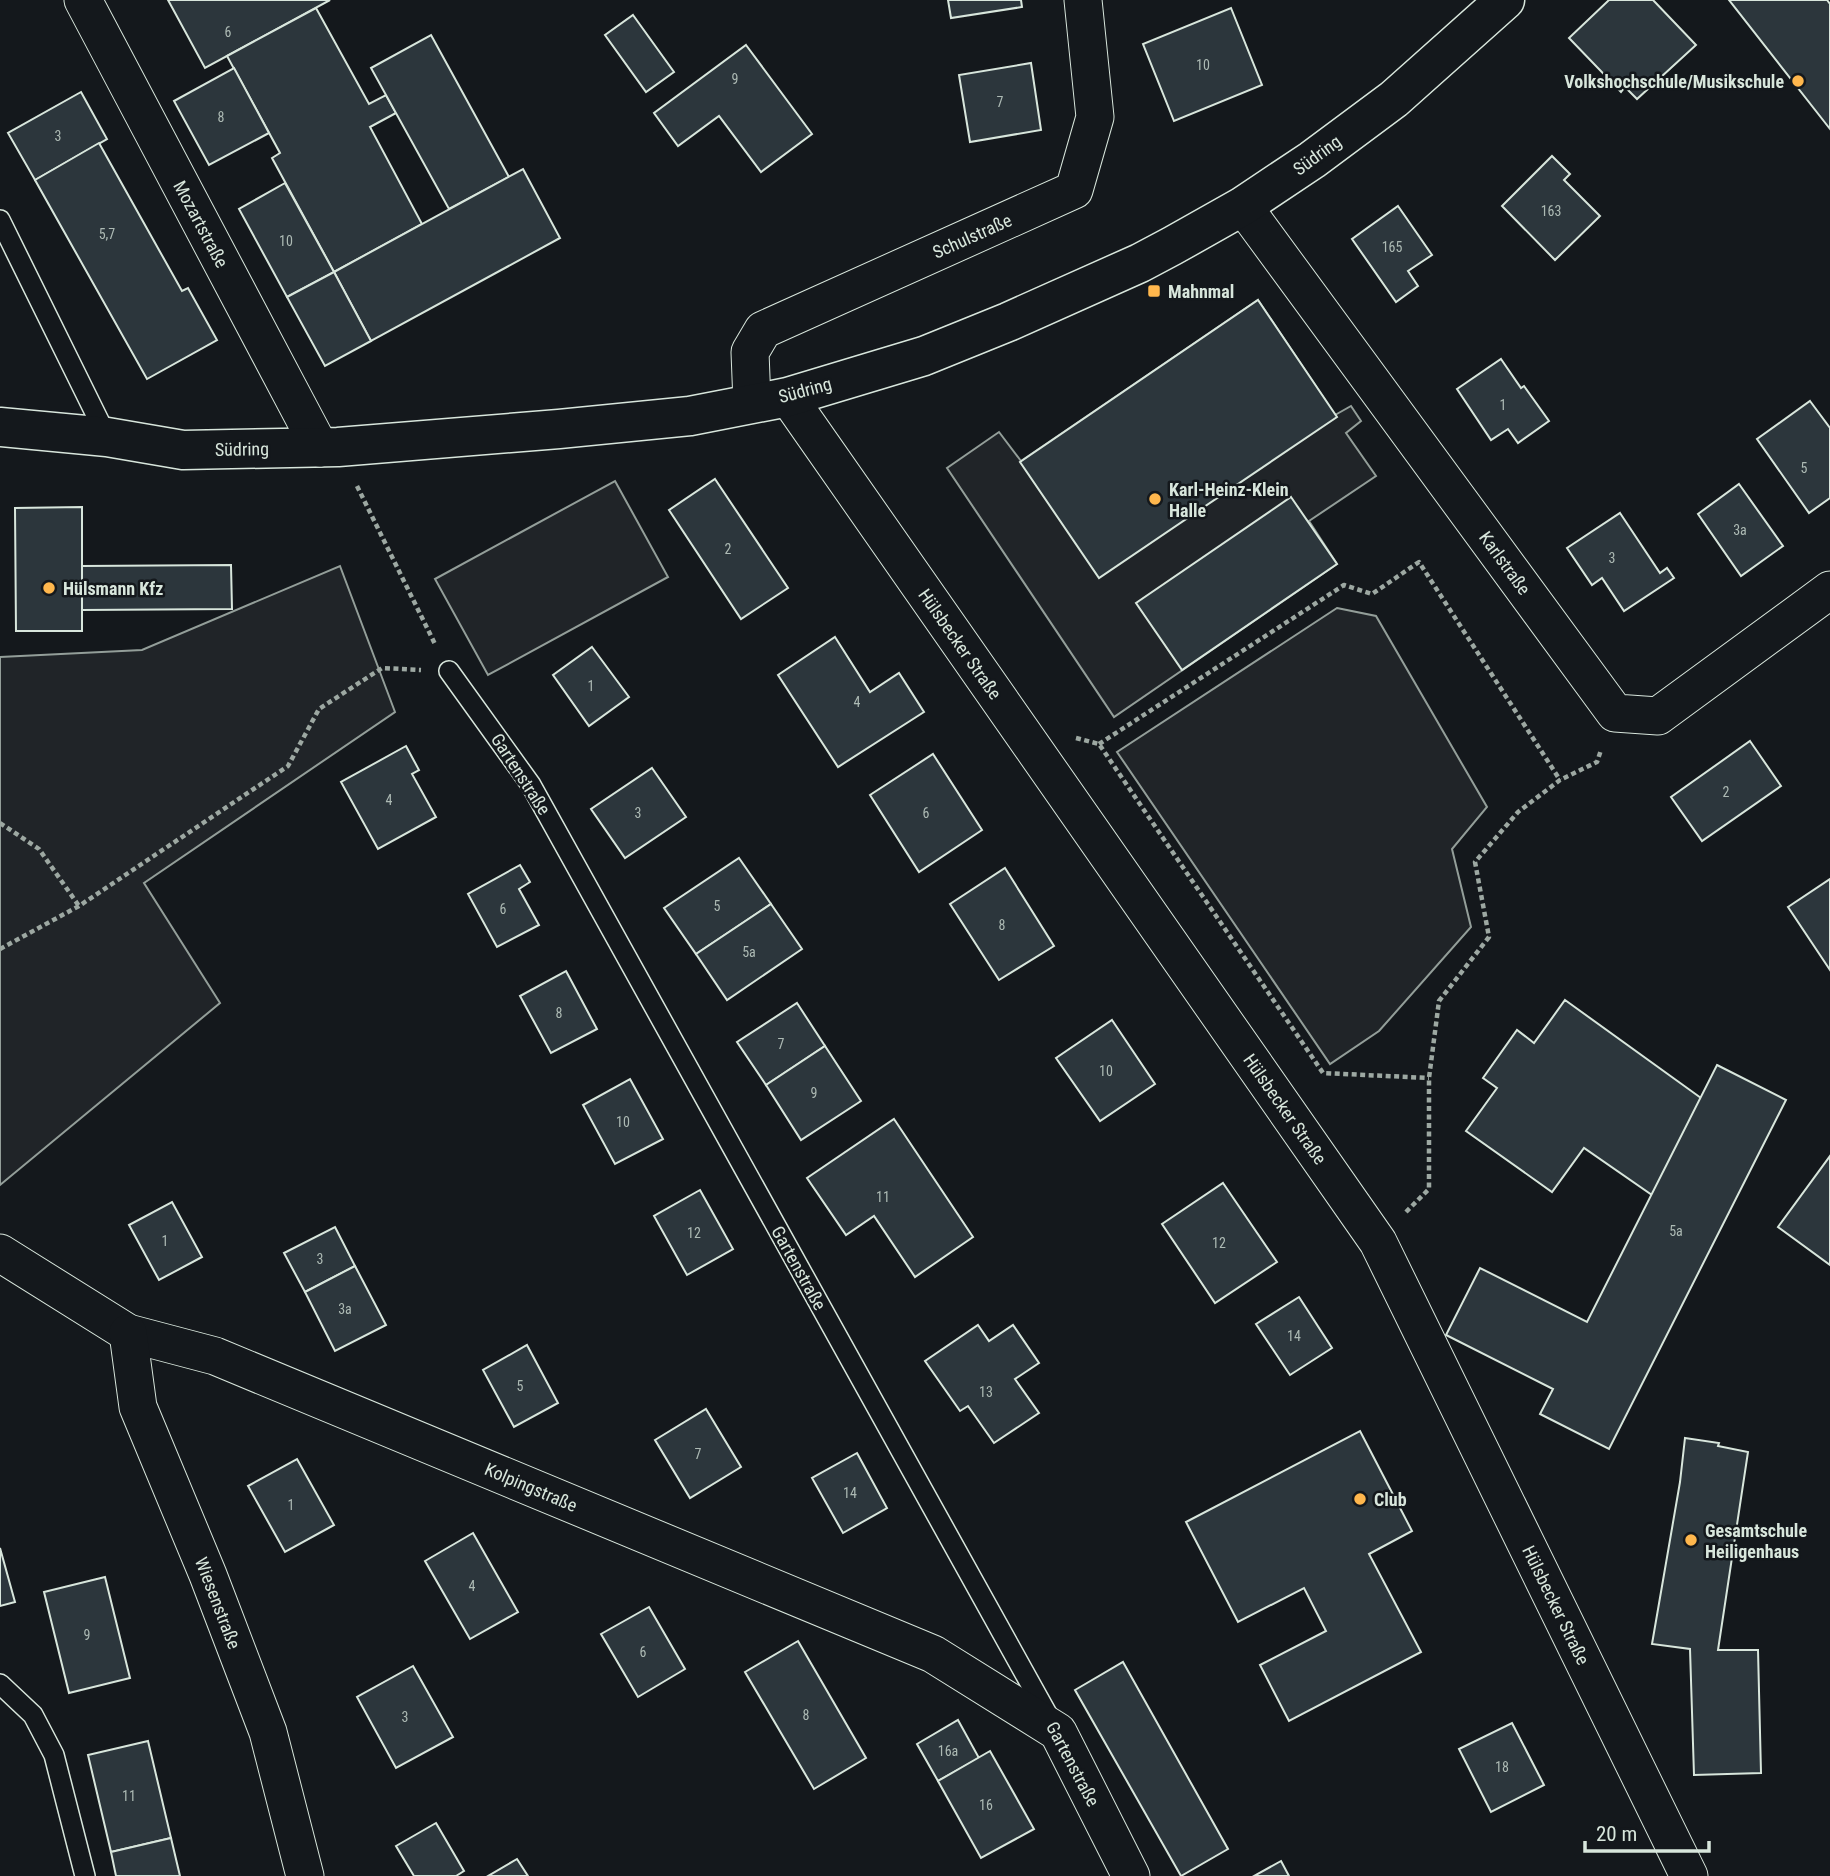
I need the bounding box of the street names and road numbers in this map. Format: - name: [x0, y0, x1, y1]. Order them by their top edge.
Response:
- street label: Südring: [1289, 131, 1345, 179]
- street label: Mozartstraße: [169, 177, 233, 271]
- street label: Schulstraße: [929, 209, 1015, 263]
- street label: Südring: [776, 373, 834, 407]
- street label: Südring: [215, 438, 269, 460]
- street label: Karlstraße: [1475, 527, 1535, 599]
- street label: Hülsbecker Straße: [914, 585, 1006, 703]
- street label: Gartenstraße: [487, 729, 555, 819]
- street label: Hülsbecker Straße: [1239, 1050, 1331, 1168]
- street label: Gartenstraße: [767, 1222, 831, 1314]
- street label: Kolpingstraße: [482, 1458, 580, 1516]
- street label: Hülsbecker Straße: [1518, 1542, 1594, 1668]
- street label: Wiesenstraße: [191, 1554, 245, 1652]
- street label: Gartenstraße: [1042, 1718, 1104, 1810]

